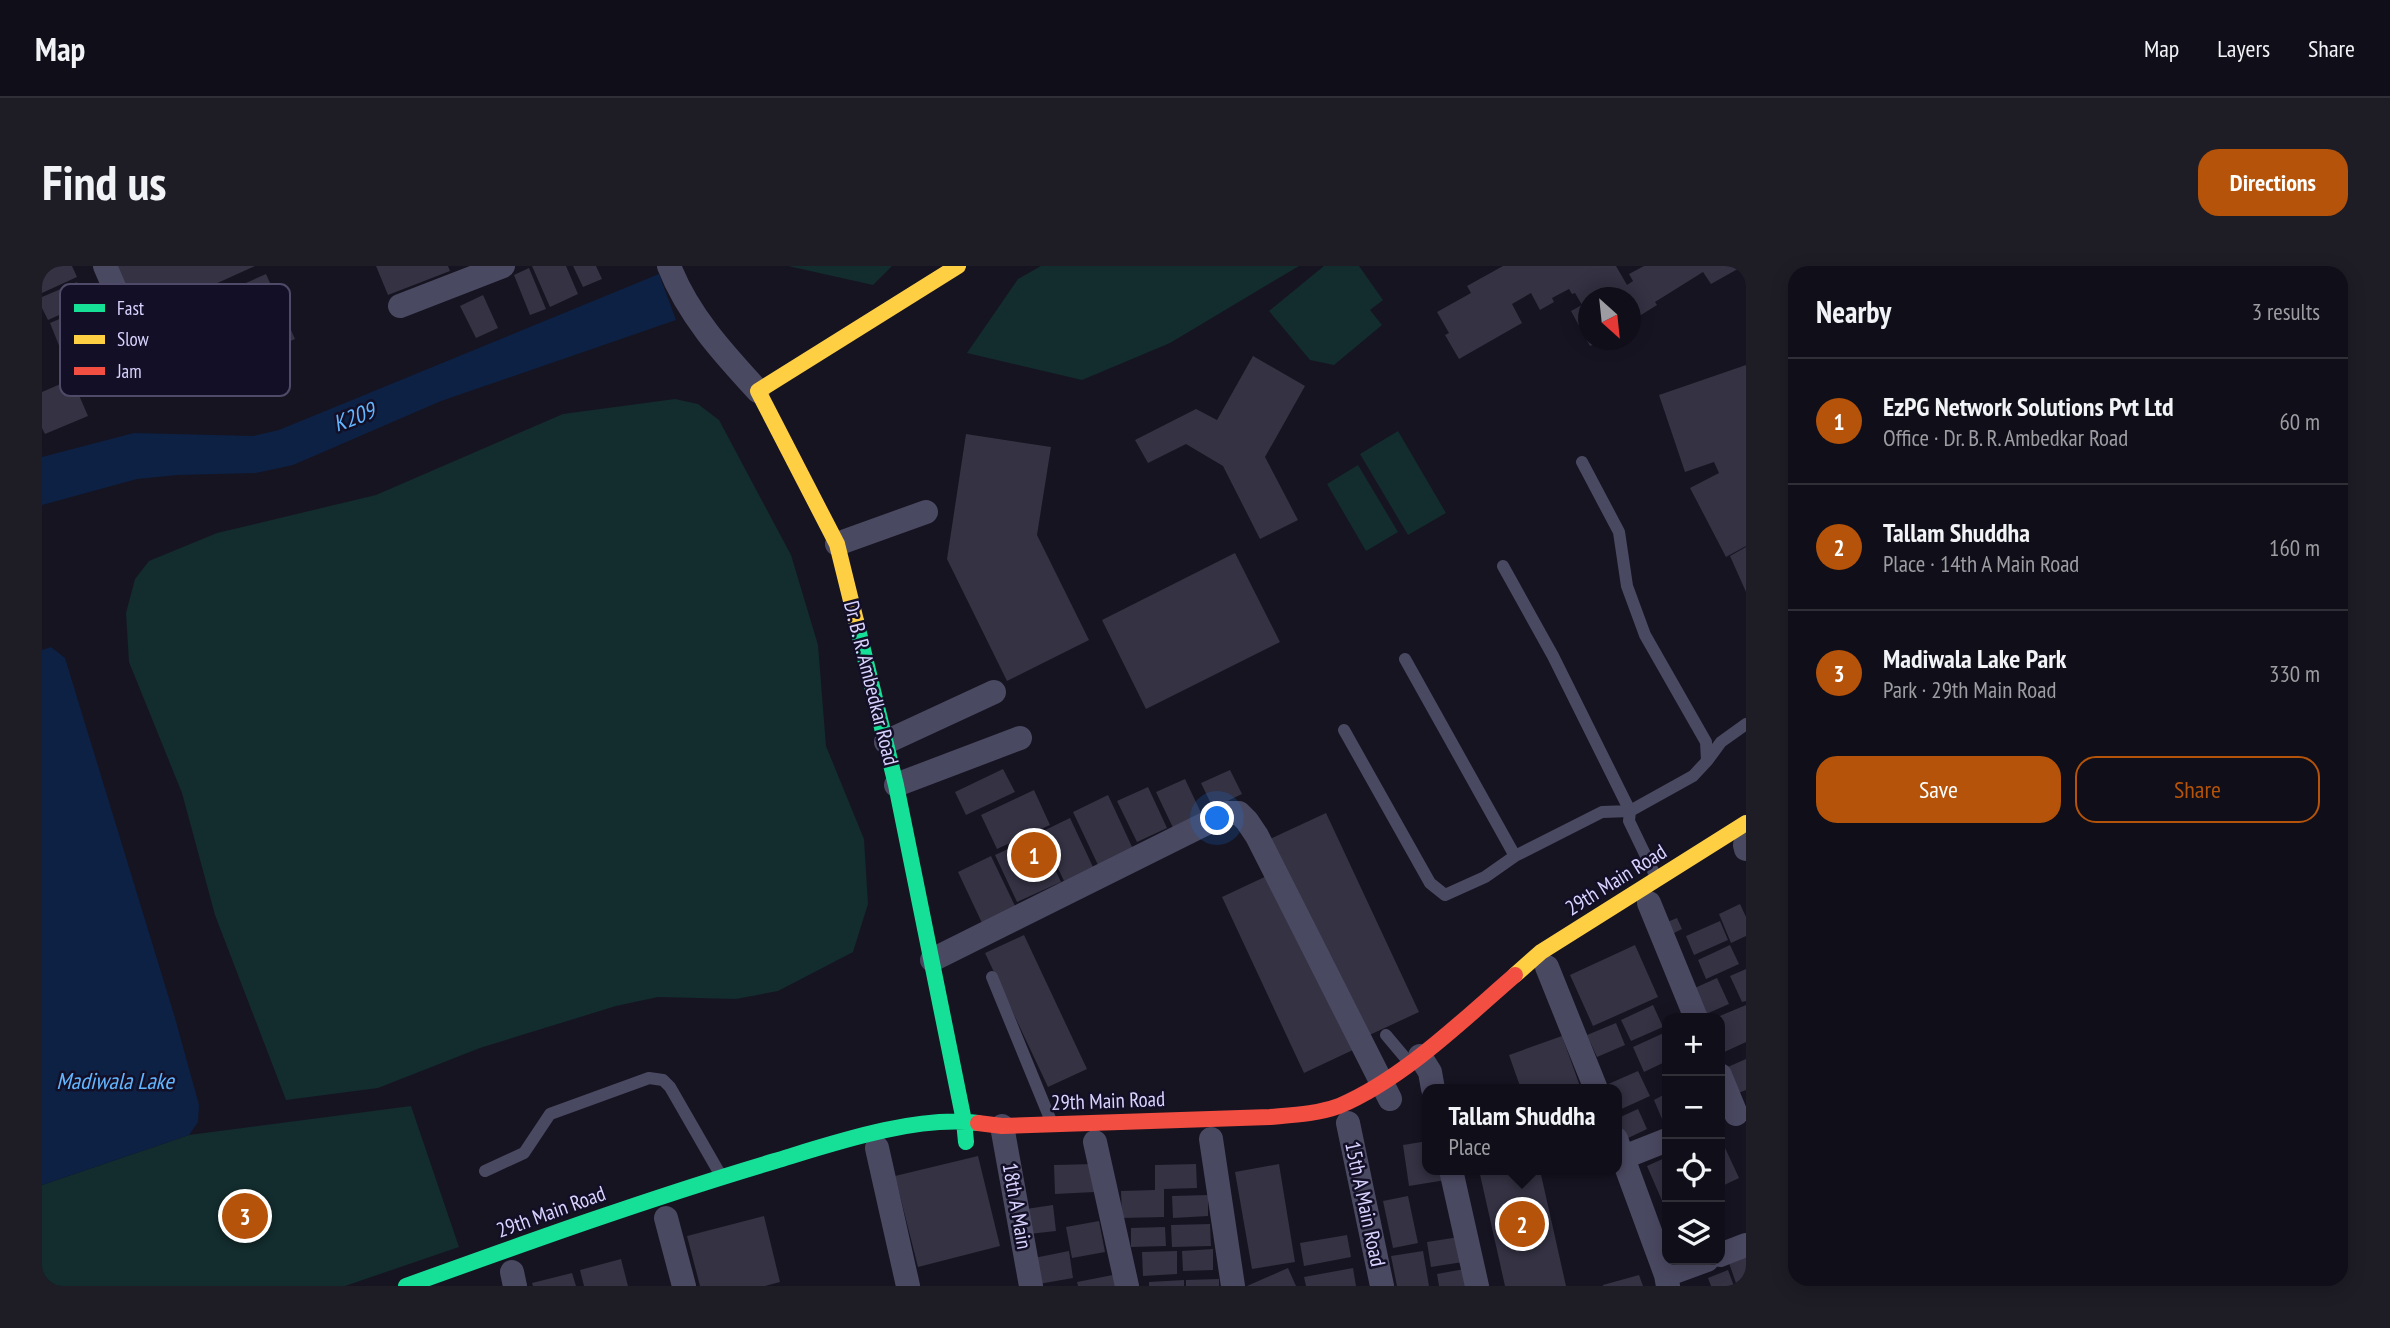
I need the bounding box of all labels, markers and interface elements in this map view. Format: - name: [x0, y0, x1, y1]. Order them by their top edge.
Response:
- text: Map: [35, 27, 85, 70]
- text: Map: [2144, 33, 2179, 64]
- text: Layers: [2217, 33, 2270, 64]
- text: Share: [2308, 33, 2355, 64]
- button: Directions: [2198, 149, 2348, 216]
- text: Find us: [42, 150, 166, 214]
- legend: [60, 284, 290, 396]
- north arrow: [1578, 287, 1641, 350]
- text: Nearby: [1816, 292, 1891, 331]
- text: Fast: [117, 296, 145, 320]
- text: 3 results: [2252, 297, 2320, 326]
- text: Slow: [117, 327, 150, 351]
- text: Jam: [116, 359, 142, 383]
- text: EzPG Network Solutions Pvt Ltd: [1883, 390, 2174, 423]
- water label: K209: [329, 394, 381, 438]
- text: 1: [1834, 407, 1845, 436]
- text: 60 m: [2279, 407, 2320, 436]
- text: Office · Dr. B. R. Ambedkar Road: [1883, 423, 2128, 452]
- text: Tallam Shuddha: [1883, 516, 2030, 549]
- text: 2: [1834, 533, 1845, 562]
- text: 160 m: [2269, 533, 2320, 562]
- text: Place · 14th A Main Road: [1883, 549, 2079, 578]
- street label: Dr. B. R. Ambedkar Road: [838, 598, 905, 768]
- text: Madiwala Lake Park: [1883, 642, 2067, 675]
- text: 3: [1834, 659, 1845, 688]
- text: 330 m: [2269, 659, 2320, 688]
- text: Park · 29th Main Road: [1883, 675, 2056, 704]
- button: Save: [1816, 756, 2061, 823]
- button: Share: [2075, 756, 2320, 823]
- your location: [1200, 801, 1234, 835]
- pin: 1: [1011, 829, 1057, 881]
- street label: 29th Main Road: [1560, 838, 1671, 921]
- map controls: [1662, 1013, 1725, 1265]
- button: +: [1662, 1013, 1725, 1076]
- water label: Madiwala Lake: [56, 1066, 175, 1095]
- button: −: [1662, 1076, 1725, 1139]
- popup: [1422, 1084, 1622, 1175]
- street label: 29th Main Road: [1050, 1085, 1166, 1116]
- text: Tallam Shuddha: [1448, 1099, 1596, 1132]
- text: Place: [1448, 1132, 1491, 1161]
- street label: 15th A Main Road: [1339, 1139, 1392, 1269]
- button: locate: [1662, 1139, 1725, 1202]
- street label: 18th A Main: [997, 1161, 1038, 1251]
- street label: 29th Main Road: [493, 1179, 609, 1244]
- pin: 3: [222, 1190, 268, 1242]
- pin: 2: [1499, 1198, 1545, 1250]
- button: layers: [1662, 1202, 1725, 1265]

